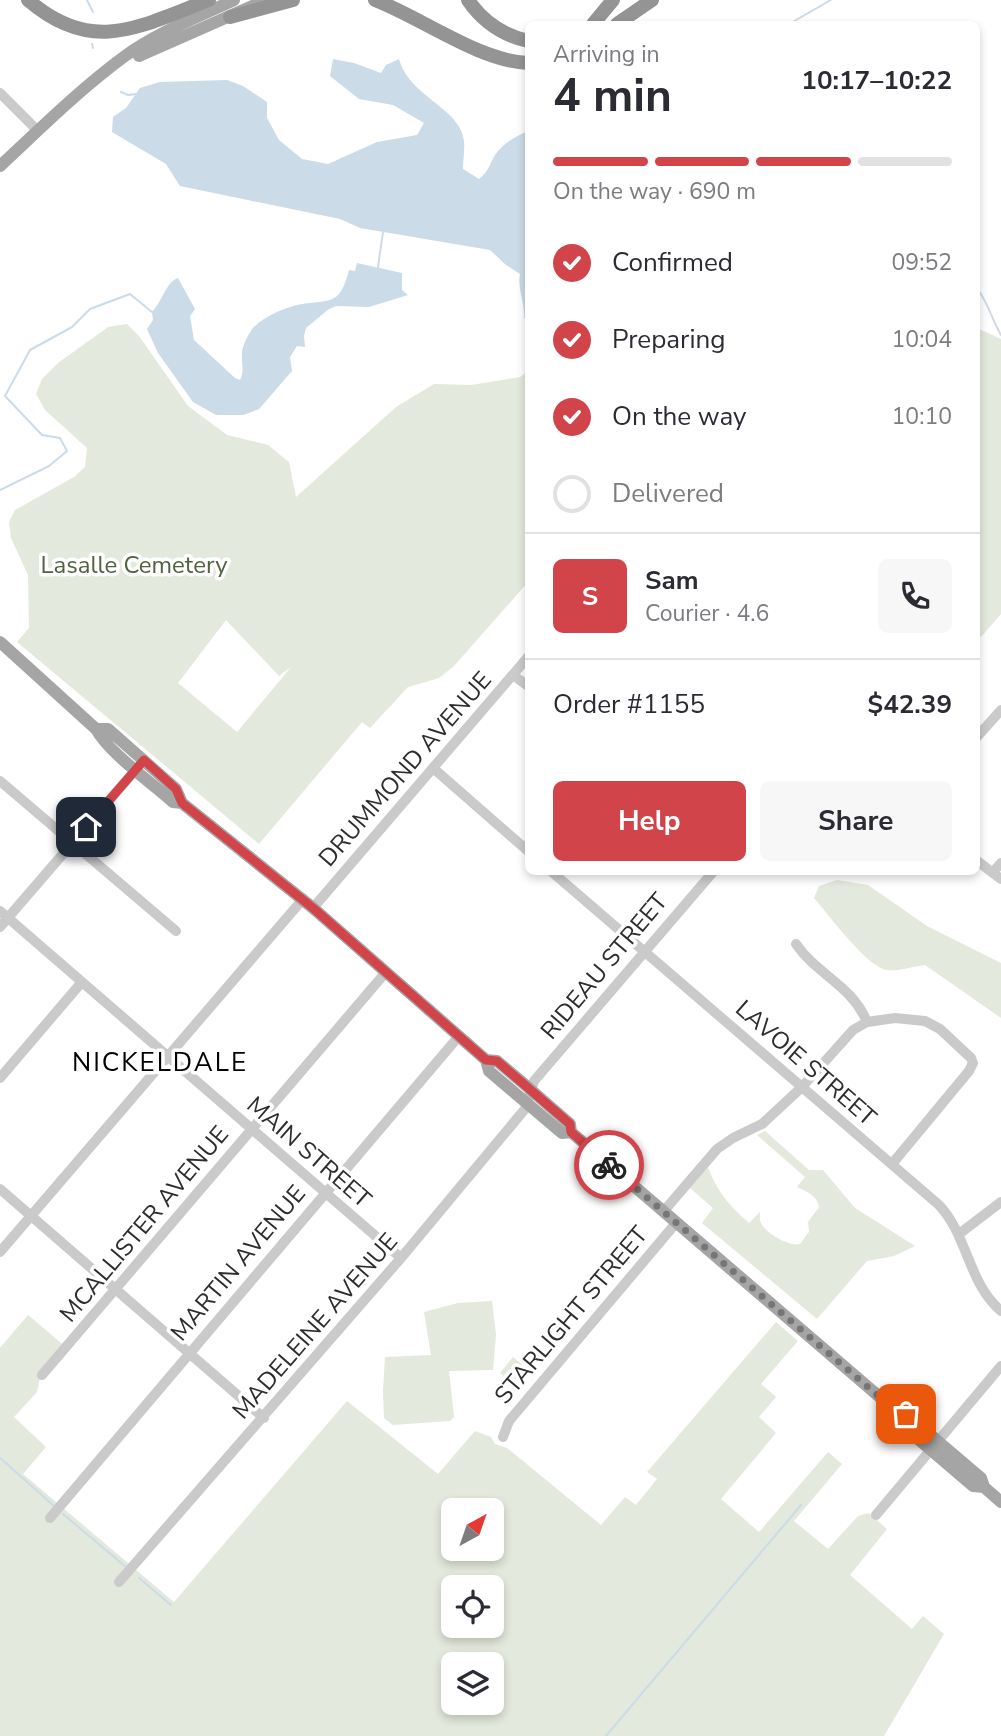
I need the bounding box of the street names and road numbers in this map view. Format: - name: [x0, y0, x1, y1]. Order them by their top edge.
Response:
- street label: DRUMMOND AVENUE: [311, 665, 499, 873]
- street label: RIDEAU STREET: [533, 886, 675, 1046]
- street label: LAVOIE STREET: [729, 993, 884, 1133]
- street label: MAIN STREET: [240, 1089, 378, 1215]
- street label: MCALLISTER AVENUE: [52, 1119, 236, 1329]
- street label: MARTIN AVENUE: [163, 1178, 313, 1348]
- street label: STARLIGHT STREET: [487, 1219, 655, 1411]
- street label: MADELEINE AVENUE: [225, 1226, 405, 1426]

